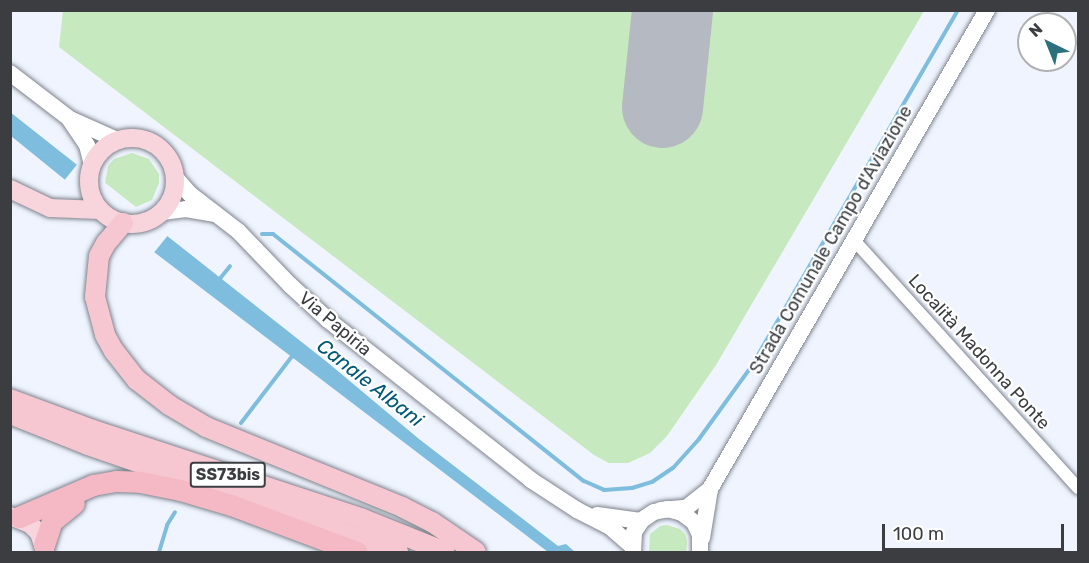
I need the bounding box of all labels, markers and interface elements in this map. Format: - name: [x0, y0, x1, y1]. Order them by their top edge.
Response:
- north arrow: [1017, 12, 1077, 72]
- text: N: [1025, 19, 1046, 41]
- street label: Strada Comunale Campo d'Aviazione: [745, 102, 917, 378]
- street label: Località Madonna Ponte: [904, 270, 1054, 434]
- street label: Via Papiria: [294, 287, 376, 361]
- water label: Canale Albani: [312, 334, 428, 432]
- road number: SS73bis: [189, 462, 267, 488]
- scale bar: [885, 512, 1066, 550]
- text: 100 m: [893, 523, 944, 545]

